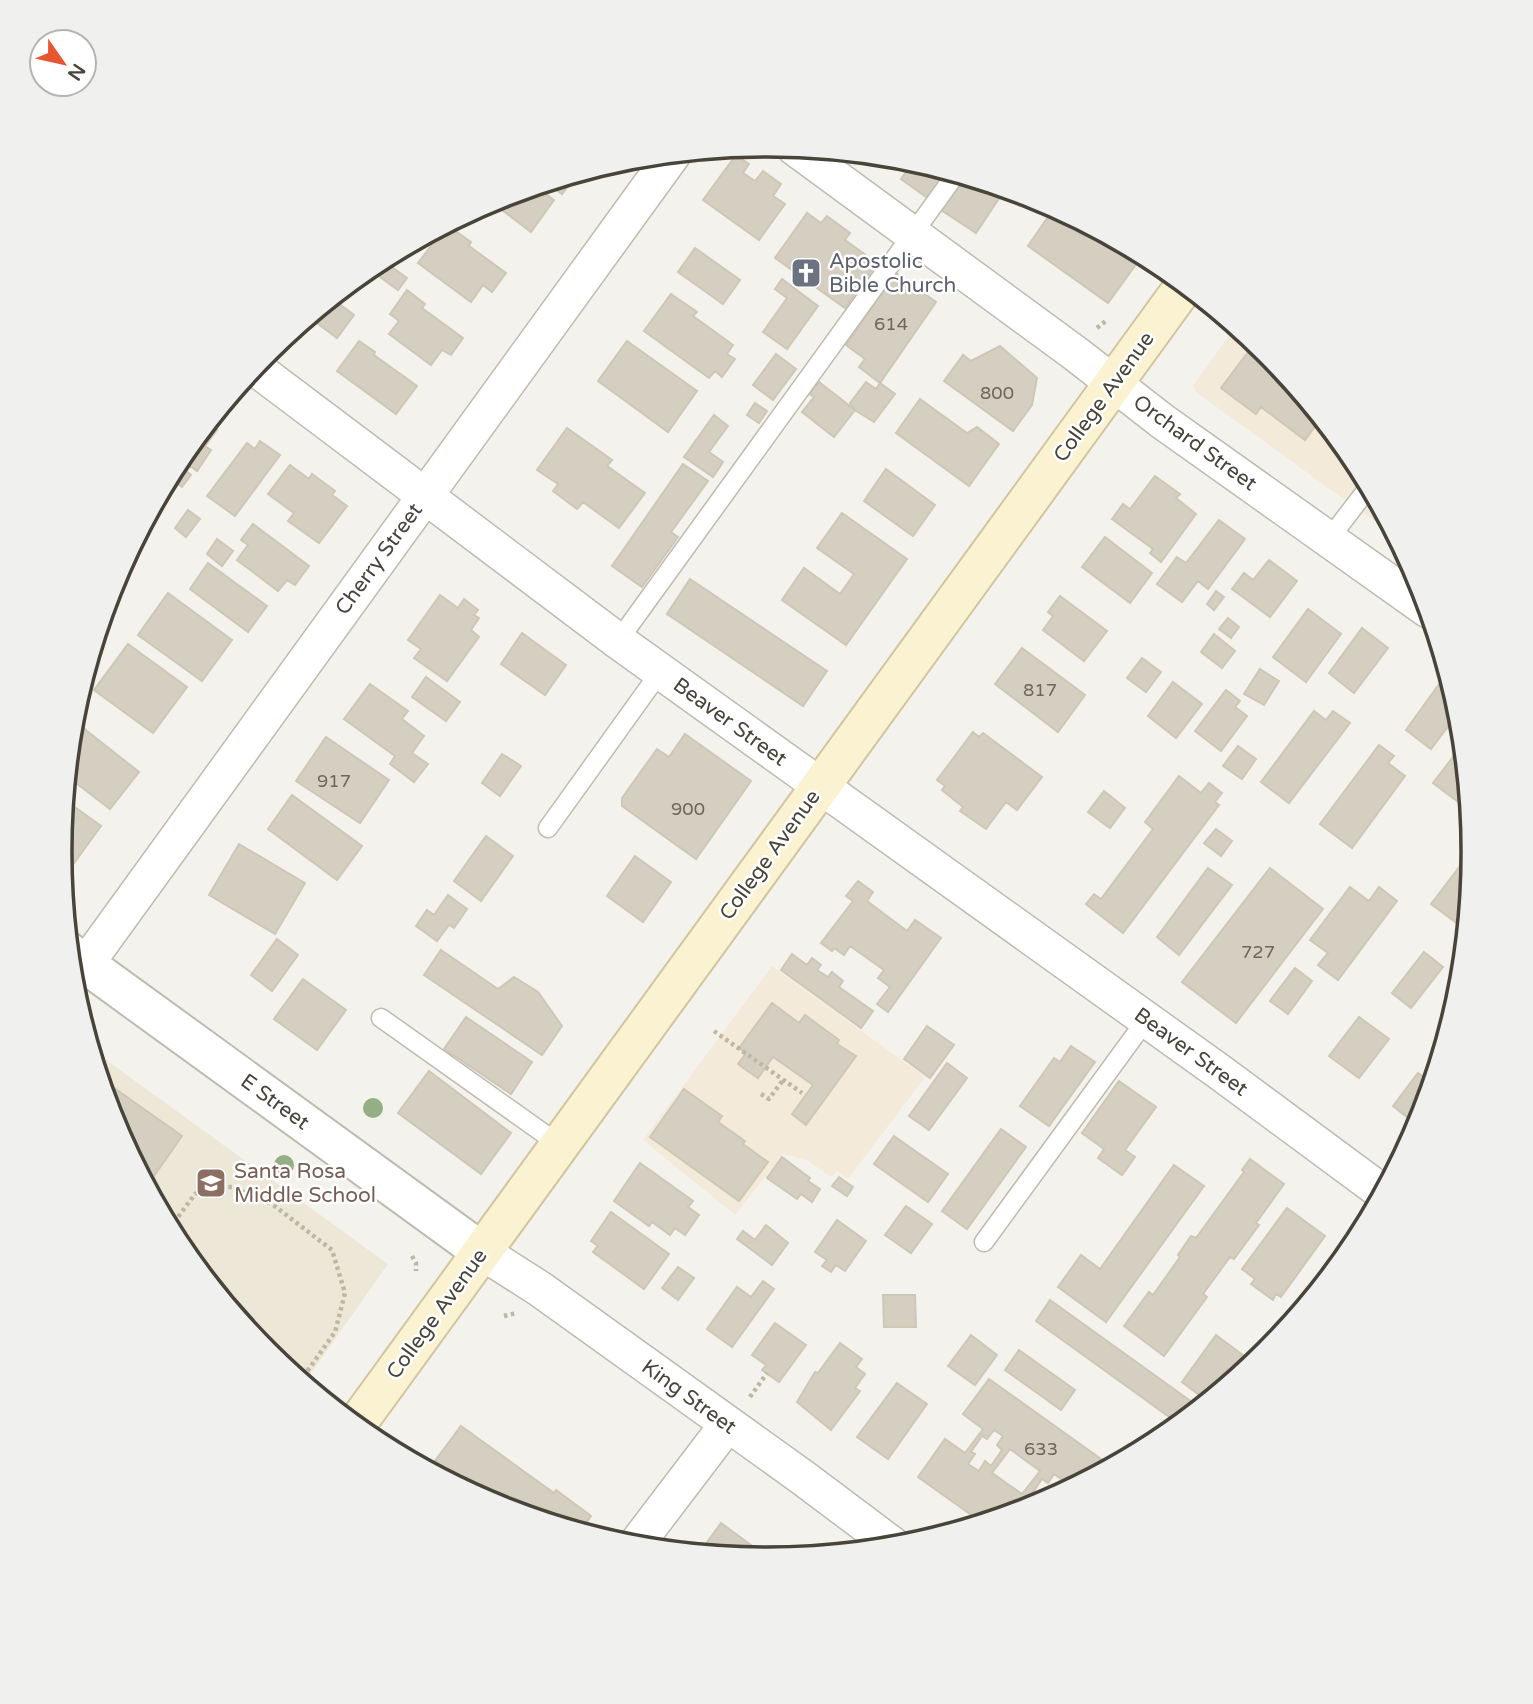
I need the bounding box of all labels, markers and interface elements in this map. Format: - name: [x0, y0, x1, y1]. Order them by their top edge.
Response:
- north arrow: [28, 28, 98, 98]
- text: N: [63, 59, 90, 84]
- place label: Apostolic Bible Church: [829, 249, 956, 298]
- church icon: Apostolic Bible Church: [789, 256, 823, 290]
- house number: 614: [874, 313, 908, 335]
- street label: College Avenue: [1048, 327, 1160, 467]
- house number: 800: [980, 382, 1014, 404]
- street label: Orchard Street: [1128, 390, 1262, 496]
- street label: Cherry Street: [330, 498, 428, 620]
- street label: Beaver Street: [668, 672, 792, 772]
- house number: 817: [1023, 679, 1057, 701]
- house number: 917: [317, 770, 351, 792]
- street label: College Avenue: [714, 785, 826, 925]
- house number: 900: [671, 798, 705, 820]
- house number: 727: [1241, 941, 1275, 963]
- street label: Beaver Street: [1129, 1002, 1253, 1102]
- street label: E Street: [236, 1069, 314, 1135]
- place label: Santa Rosa Middle School: [234, 1159, 376, 1208]
- school or university icon: Santa Rosa Middle School: [194, 1166, 228, 1200]
- street label: College Avenue: [381, 1244, 493, 1384]
- street label: King Street: [637, 1354, 741, 1440]
- house number: 633: [1024, 1438, 1058, 1460]

